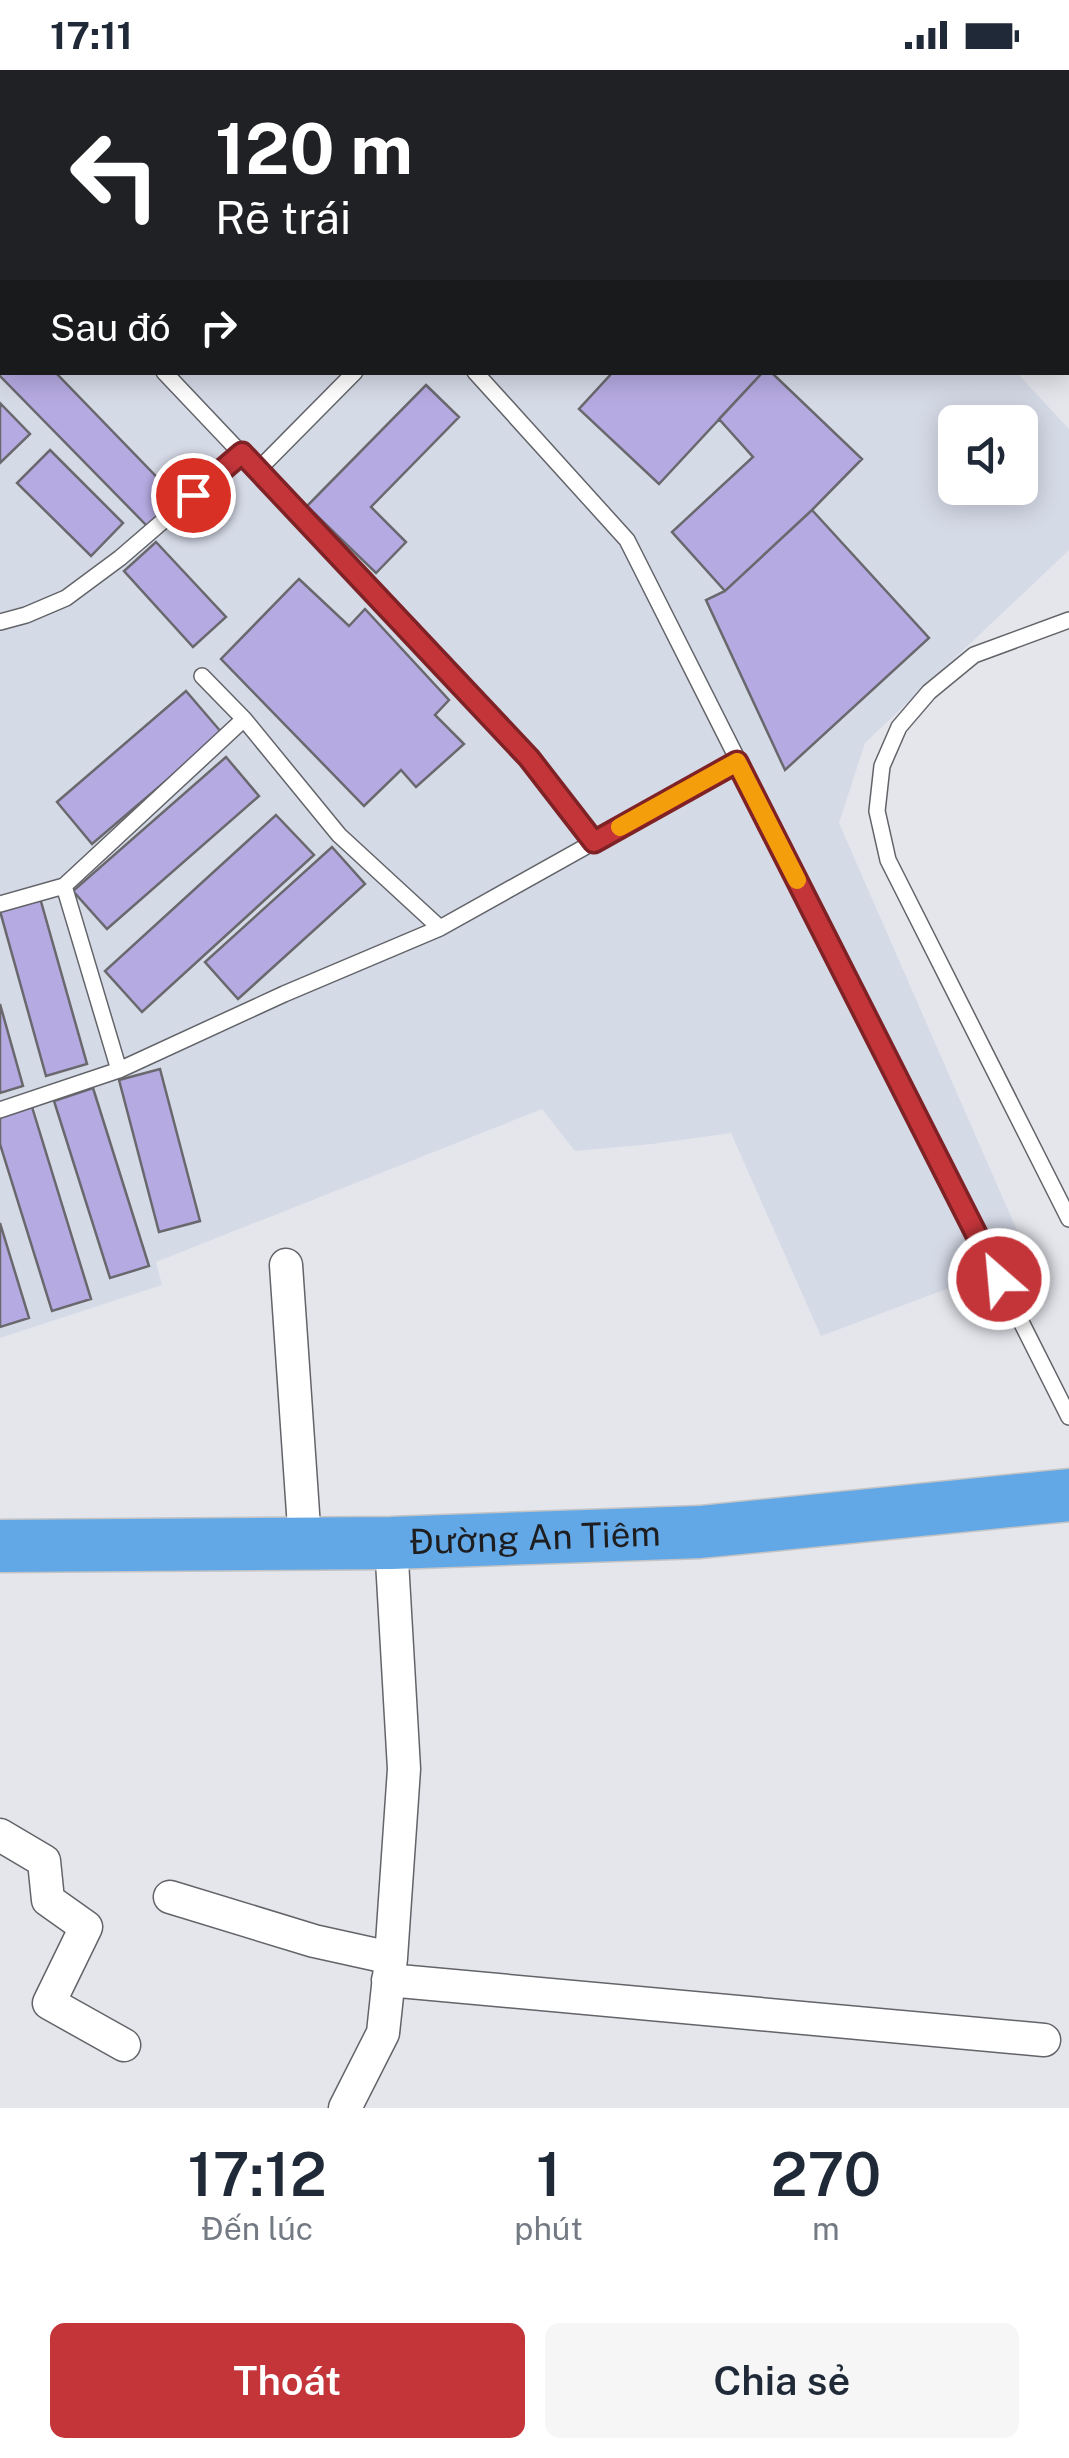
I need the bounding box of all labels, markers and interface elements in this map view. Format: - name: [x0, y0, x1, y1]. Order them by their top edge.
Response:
- text: 17:11: [50, 13, 133, 58]
- text: 120 m: [215, 107, 413, 190]
- icon: left: [50, 110, 180, 240]
- text: Rẽ trái: [215, 191, 351, 244]
- icon: right: [191, 300, 246, 355]
- text: Sau đó: [50, 305, 171, 350]
- map controls: [938, 405, 1038, 505]
- button: sound: [938, 405, 1038, 505]
- pin: [151, 453, 236, 538]
- icon: arrive: [166, 468, 221, 523]
- position arrow: [947, 1227, 1051, 1331]
- street label: Đường An Tiêm: [408, 1512, 661, 1562]
- text: 17:12: [188, 2139, 327, 2210]
- text: 1: [536, 2139, 561, 2210]
- text: 270: [770, 2139, 881, 2210]
- text: Đến lúc: [201, 2210, 313, 2247]
- text: phút: [514, 2210, 583, 2247]
- text: m: [812, 2210, 840, 2247]
- button: Thoát: [50, 2323, 525, 2438]
- button: Chia sẻ: [545, 2323, 1019, 2438]

